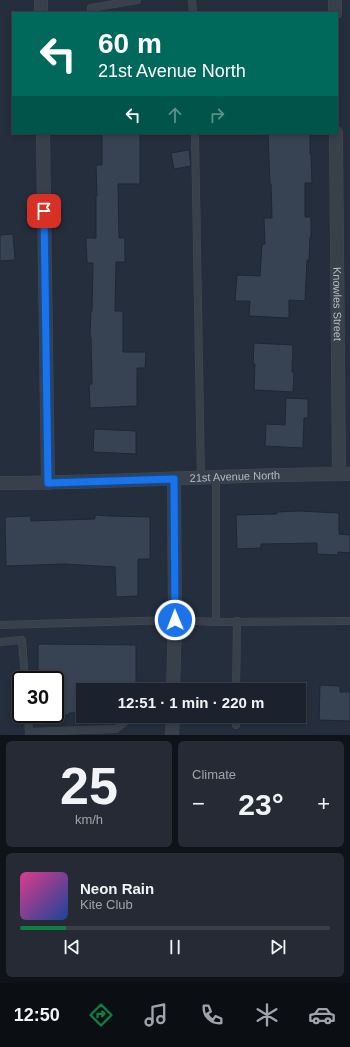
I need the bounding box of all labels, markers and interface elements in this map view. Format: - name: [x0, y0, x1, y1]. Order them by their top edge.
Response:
- icon: left: [32, 28, 84, 80]
- text: 60 m: [98, 28, 162, 59]
- text: 21st Avenue North: [98, 61, 246, 81]
- icon: left: [122, 104, 144, 126]
- icon: ahead: [164, 104, 186, 126]
- icon: right: [206, 104, 228, 126]
- pin: [27, 194, 61, 228]
- icon: arrive: [33, 200, 55, 222]
- street label: Knowles Street: [331, 267, 344, 341]
- street label: 21st Avenue North: [189, 469, 280, 484]
- position arrow: [154, 599, 196, 641]
- speed limit sign: 30: [12, 671, 64, 723]
- text: 12:51 · 1 min · 220 m: [118, 694, 264, 711]
- text: 25: [60, 757, 118, 815]
- text: Climate: [192, 767, 236, 782]
- text: 23°: [238, 788, 284, 821]
- text: −: [192, 791, 205, 816]
- text: +: [317, 791, 330, 816]
- text: km/h: [75, 812, 103, 827]
- text: Neon Rain: [80, 880, 154, 897]
- text: Kite Club: [80, 897, 133, 912]
- icon: previous: [61, 936, 83, 958]
- icon: pause: [164, 936, 186, 958]
- icon: next: [267, 936, 289, 958]
- icon: directions: [87, 1001, 115, 1029]
- icon: music: [142, 1001, 170, 1029]
- icon: phone: [198, 1001, 226, 1029]
- icon: climate: [253, 1001, 281, 1029]
- icon: car: [308, 1001, 336, 1029]
- text: 12:50: [14, 1005, 60, 1025]

